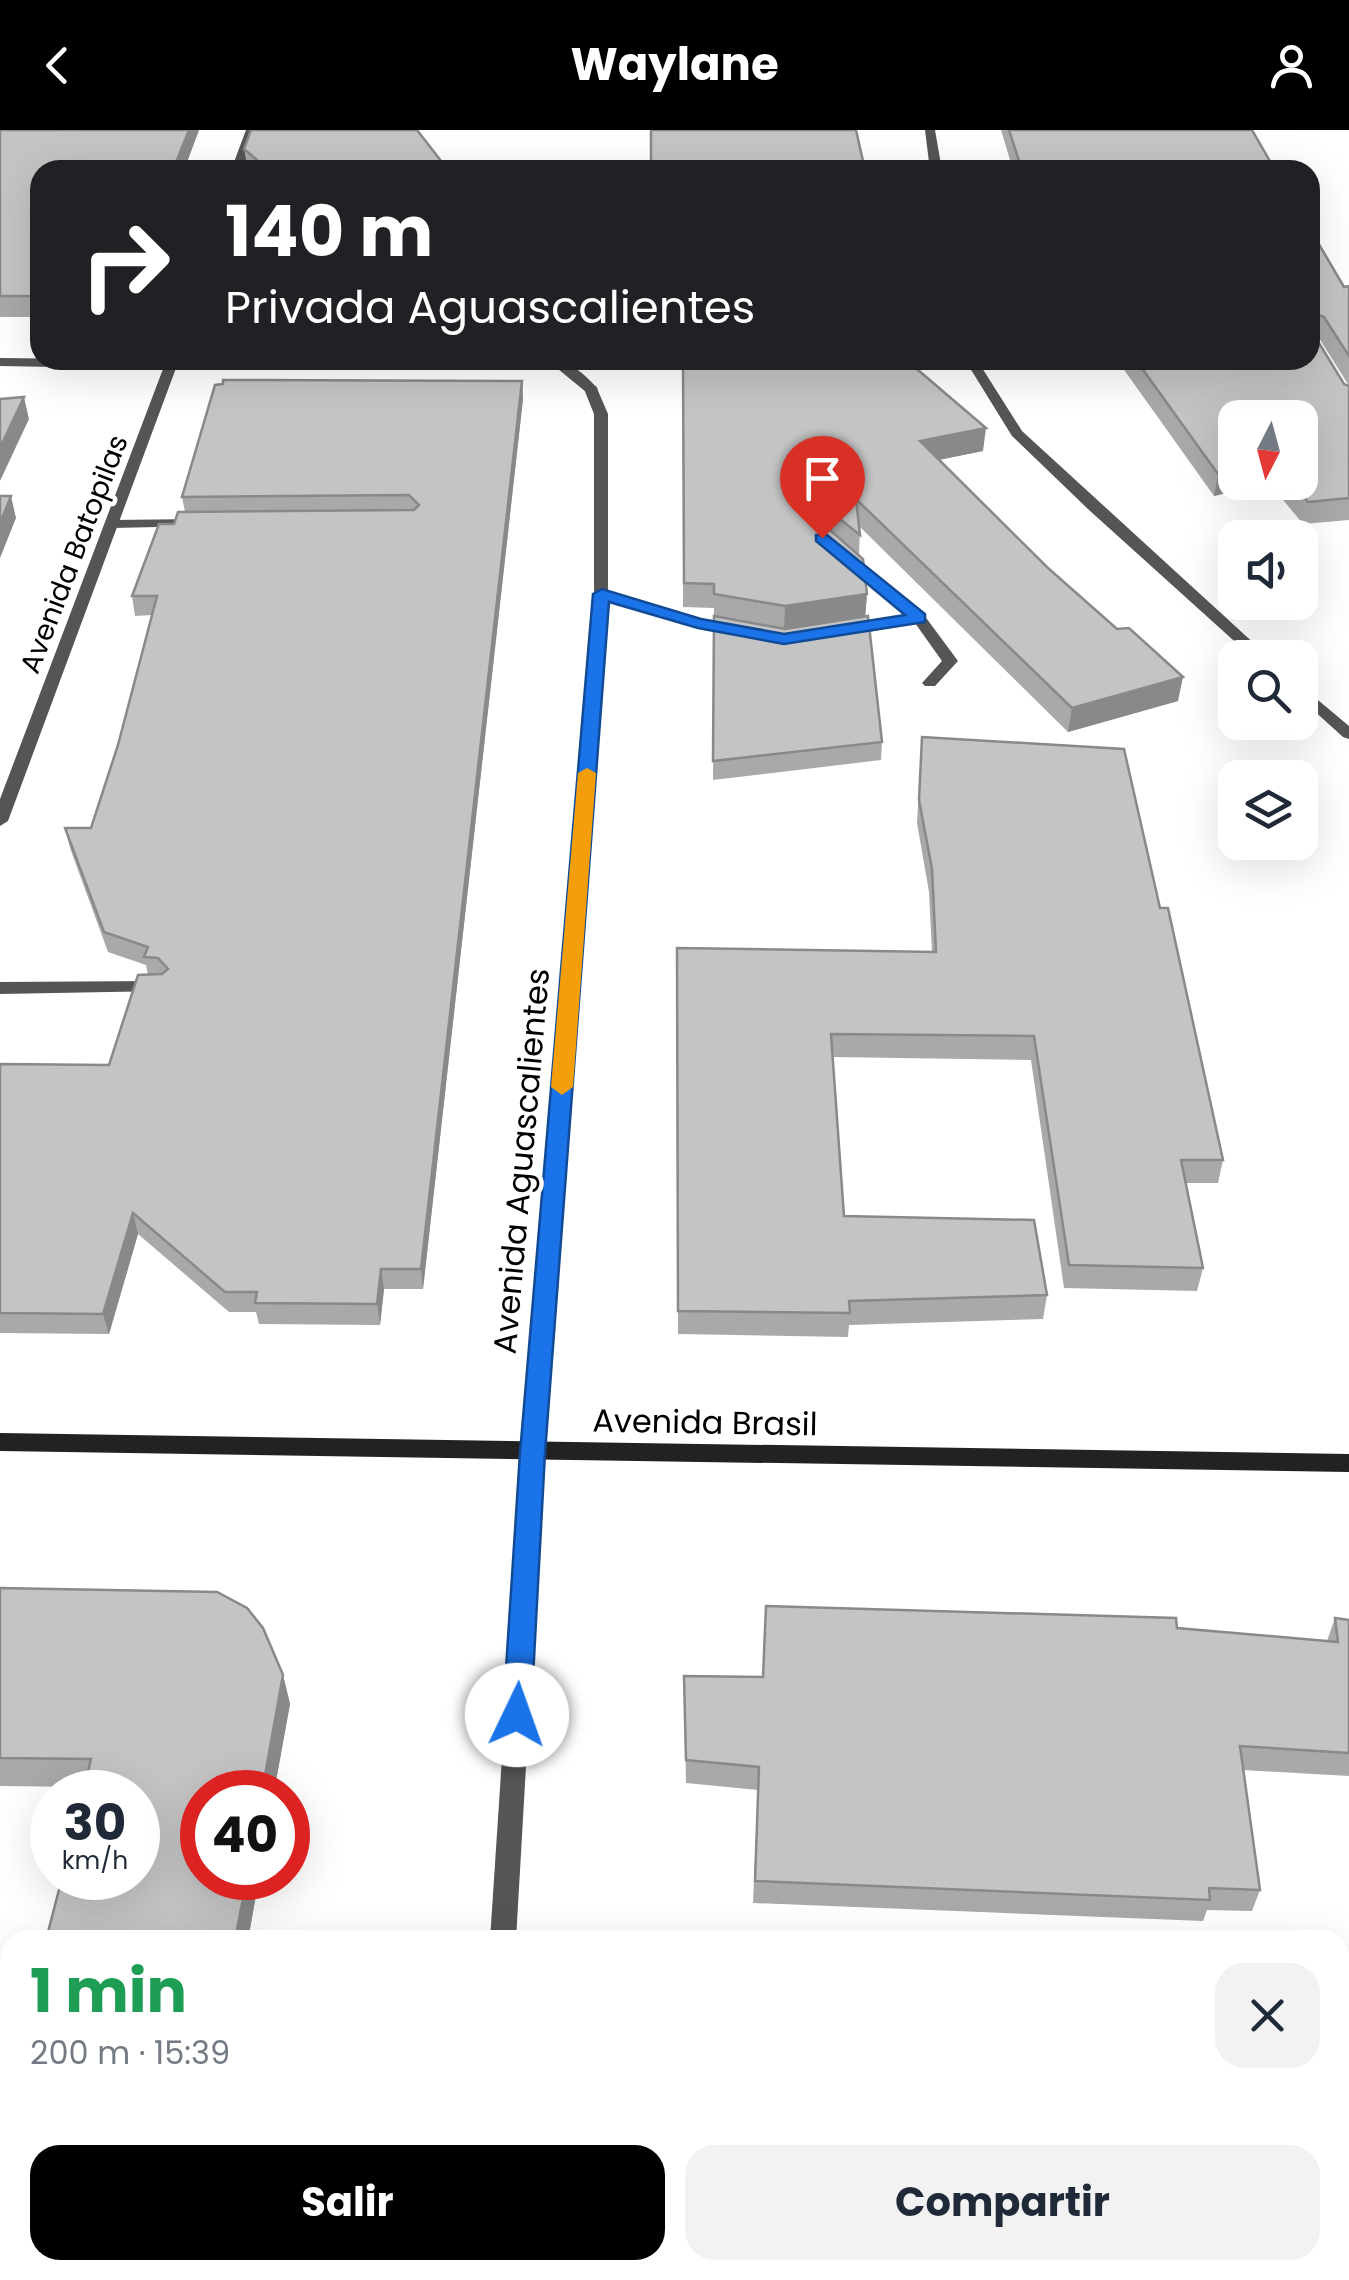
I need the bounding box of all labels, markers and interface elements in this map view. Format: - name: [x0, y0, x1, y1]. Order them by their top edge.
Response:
- text: Waylane: [570, 33, 779, 96]
- icon: back: [30, 38, 85, 93]
- icon: person: [1264, 38, 1319, 93]
- text: 140 m: [225, 182, 433, 281]
- icon: right: [60, 200, 190, 330]
- text: Privada Aguascalientes: [225, 276, 755, 339]
- north arrow: [1218, 400, 1318, 500]
- map controls: [1218, 400, 1318, 860]
- street label: Avenida Batopilas: [11, 429, 137, 679]
- pin: [780, 436, 865, 539]
- icon: arrive: [795, 451, 850, 506]
- button: sound: [1218, 520, 1318, 620]
- button: search: [1218, 640, 1318, 740]
- button: layers: [1218, 760, 1318, 860]
- street label: Avenida Aguascalientes: [482, 966, 560, 1356]
- street label: Avenida Brasil: [592, 1398, 818, 1446]
- position arrow: [465, 1663, 569, 1767]
- speed limit sign: 40: [180, 1770, 310, 1900]
- text: 30: [64, 1787, 126, 1858]
- text: km/h: [62, 1843, 128, 1878]
- text: 1 min: [30, 1949, 187, 2033]
- button: close: [1215, 1963, 1320, 2068]
- text: 200 m · 15:39: [30, 2030, 230, 2075]
- button: Salir: [30, 2145, 665, 2260]
- button: Compartir: [685, 2145, 1320, 2260]

